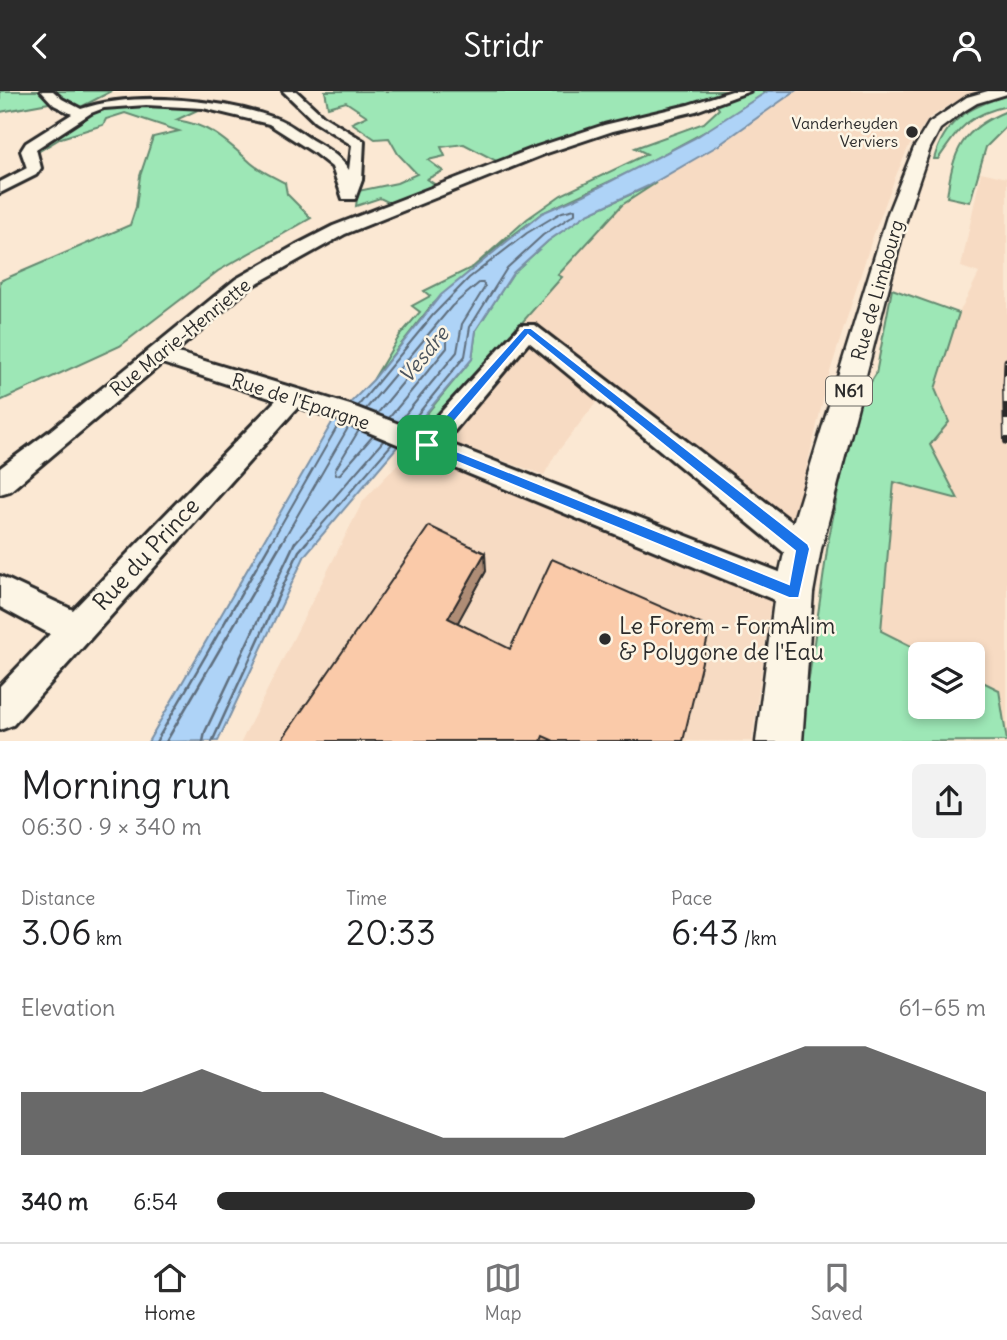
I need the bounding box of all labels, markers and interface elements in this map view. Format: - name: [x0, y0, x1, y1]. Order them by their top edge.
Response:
- text: Stridr: [463, 25, 544, 66]
- icon: back: [21, 27, 59, 65]
- icon: person: [948, 27, 986, 65]
- place label: Vanderheyden Verviers: [792, 113, 898, 151]
- marker: Vanderheyden Verviers: [904, 124, 920, 140]
- street label: Rue de Limbourg: [845, 217, 909, 363]
- street label: Rue Marie-Henriette: [105, 273, 255, 401]
- water label: Vesdre: [393, 320, 456, 388]
- street label: Rue de l'Epargne: [229, 367, 373, 435]
- road number: N61: [826, 377, 872, 405]
- pin: [397, 415, 457, 475]
- icon: arrive: [408, 426, 446, 464]
- street label: Rue du Prince: [86, 491, 205, 616]
- place label: Le Forem - FormAlim & Polygone de l'Eau: [619, 611, 835, 666]
- marker: Le Forem - FormAlim & Polygone de l'Eau: [597, 631, 613, 647]
- map controls: [908, 642, 985, 719]
- button: layers: [908, 642, 985, 719]
- text: Morning run: [21, 762, 231, 809]
- button: share: [912, 764, 986, 838]
- text: 06:30 · 9 × 340 m: [21, 812, 202, 841]
- text: Distance: [21, 886, 95, 910]
- text: Time: [346, 886, 387, 910]
- text: Pace: [671, 886, 712, 910]
- text: 3.06: [21, 910, 91, 954]
- text: 20:33: [346, 910, 436, 954]
- text: 6:43: [671, 910, 739, 954]
- text: km: [91, 926, 122, 950]
- text: /km: [739, 926, 777, 950]
- text: Elevation: [21, 993, 115, 1022]
- text: 61–65 m: [898, 993, 986, 1022]
- text: 340 m: [21, 1187, 88, 1216]
- text: 6:54: [133, 1187, 178, 1216]
- tab: Home: [144, 1259, 196, 1325]
- tab: Map: [484, 1259, 522, 1325]
- tab: Saved: [811, 1259, 863, 1325]

